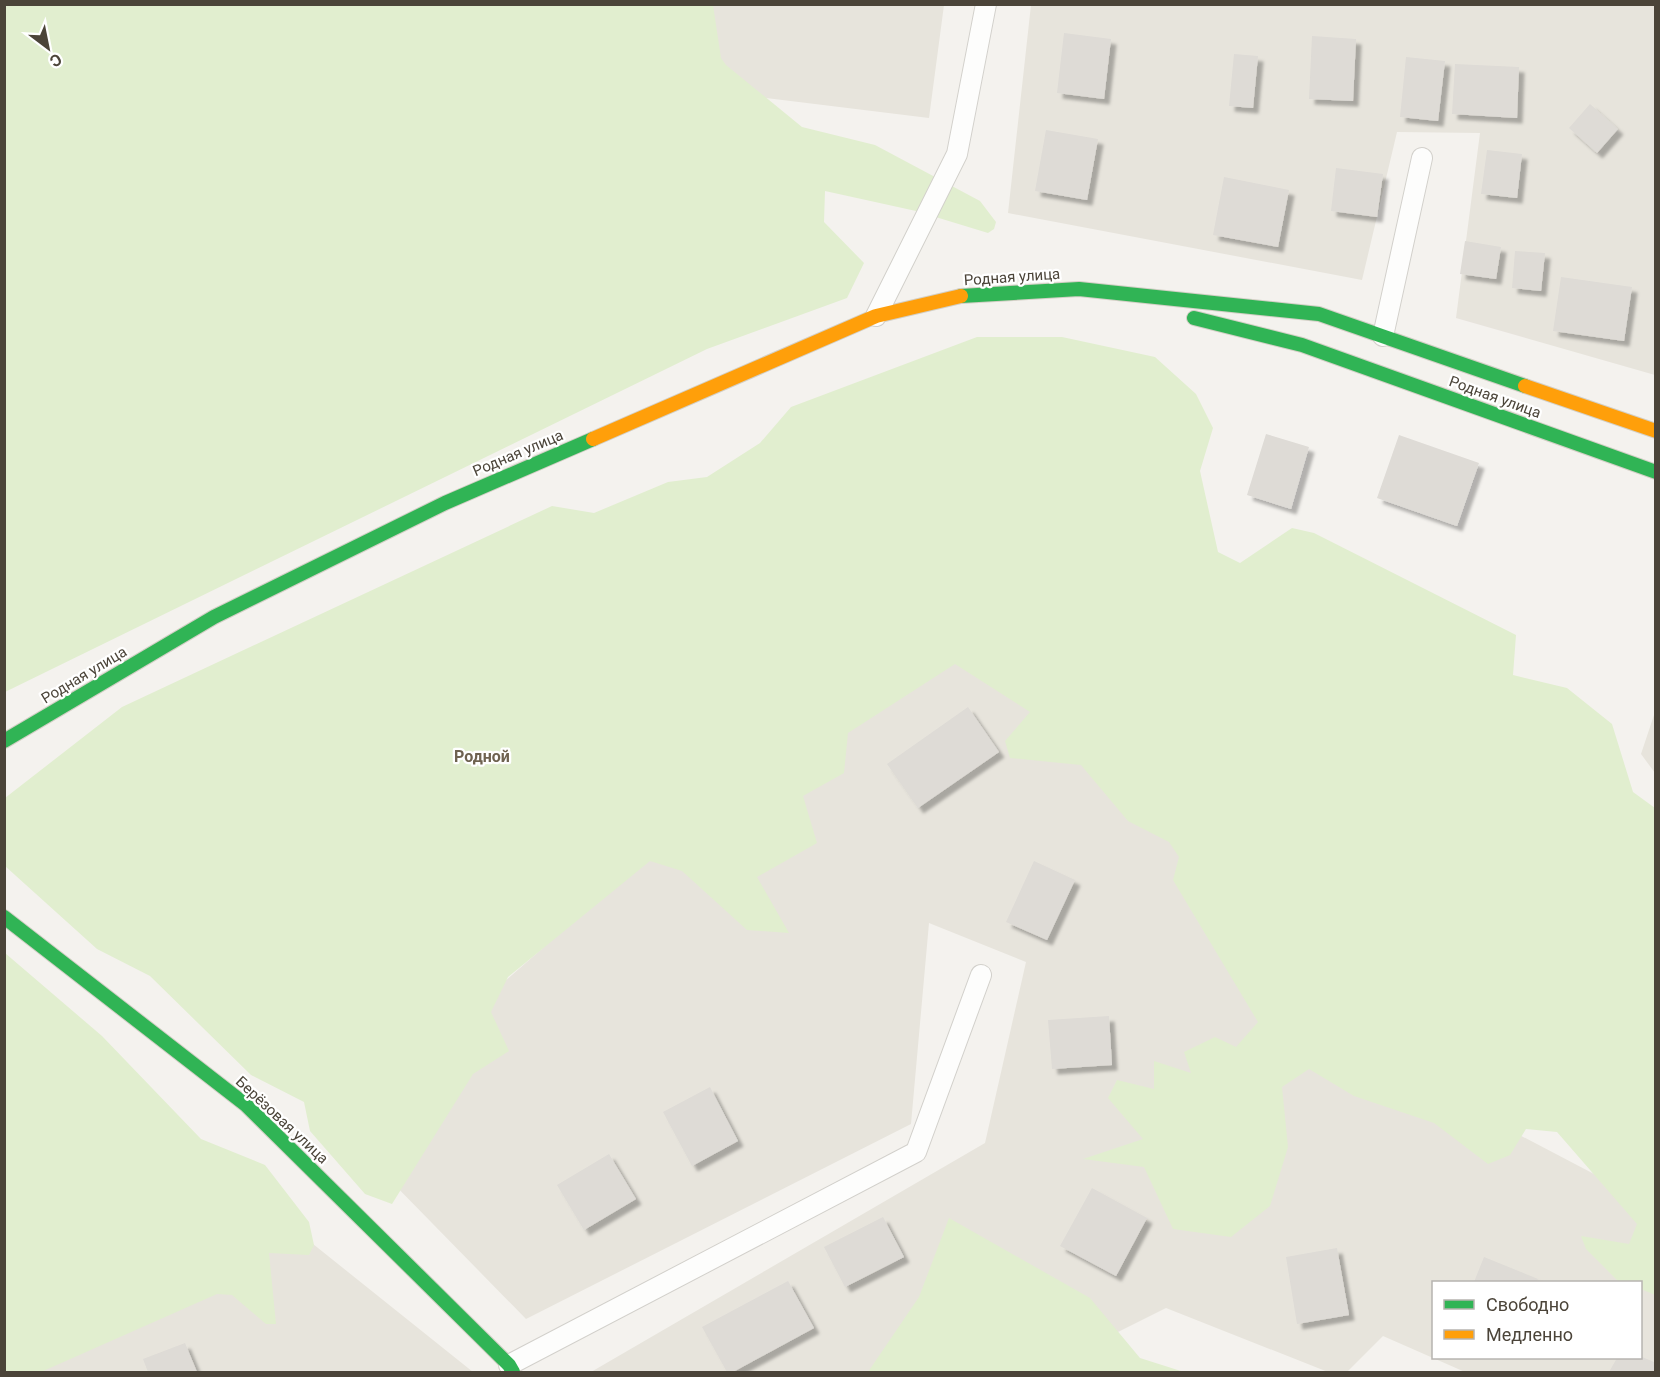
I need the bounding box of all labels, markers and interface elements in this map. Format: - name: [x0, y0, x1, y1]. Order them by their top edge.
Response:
- north arrow: [18, 18, 78, 78]
- text: С: [46, 49, 65, 71]
- street label: Родная улица: [963, 265, 1061, 289]
- street label: Родная улица: [1447, 372, 1543, 422]
- street label: Родная улица: [470, 426, 566, 480]
- street label: Родная улица: [38, 642, 130, 708]
- district label: Родной: [454, 747, 510, 766]
- street label: Берёзовая улица: [232, 1073, 332, 1167]
- legend: [1432, 1281, 1642, 1359]
- text: Свободно: [1486, 1294, 1569, 1315]
- text: Медленно: [1486, 1324, 1573, 1345]

